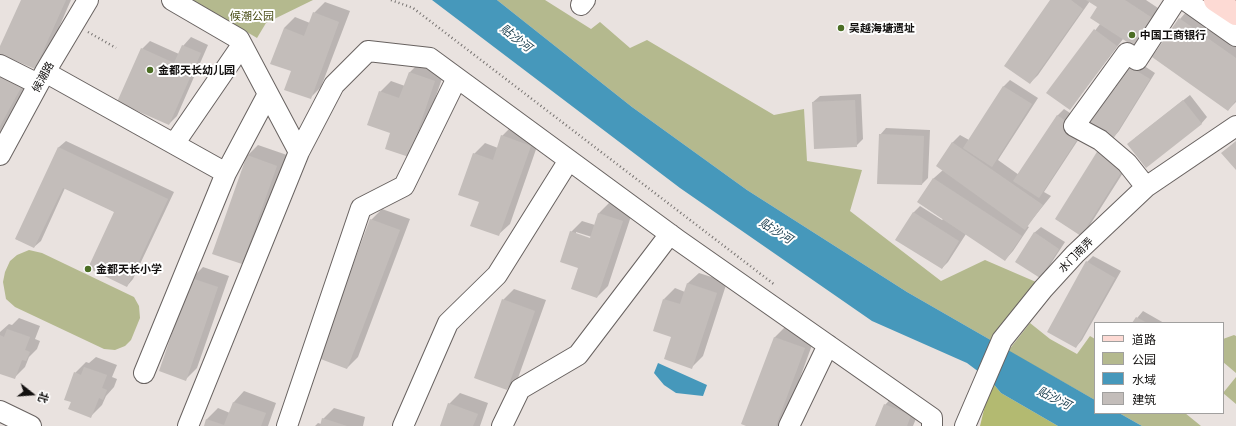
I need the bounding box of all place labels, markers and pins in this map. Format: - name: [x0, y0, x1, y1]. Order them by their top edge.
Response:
- place label: 吴越海塘遗址: [849, 21, 915, 35]
- marker: 吴越海塘遗址: [836, 23, 846, 33]
- place label: 中国工商银行: [1140, 28, 1206, 42]
- marker: 中国工商银行: [1127, 30, 1137, 40]
- place label: 金都天长幼儿园: [158, 63, 235, 77]
- marker: 金都天长幼儿园: [145, 65, 155, 75]
- place label: 金都天长小学: [96, 262, 162, 276]
- marker: 金都天长小学: [83, 264, 93, 274]

